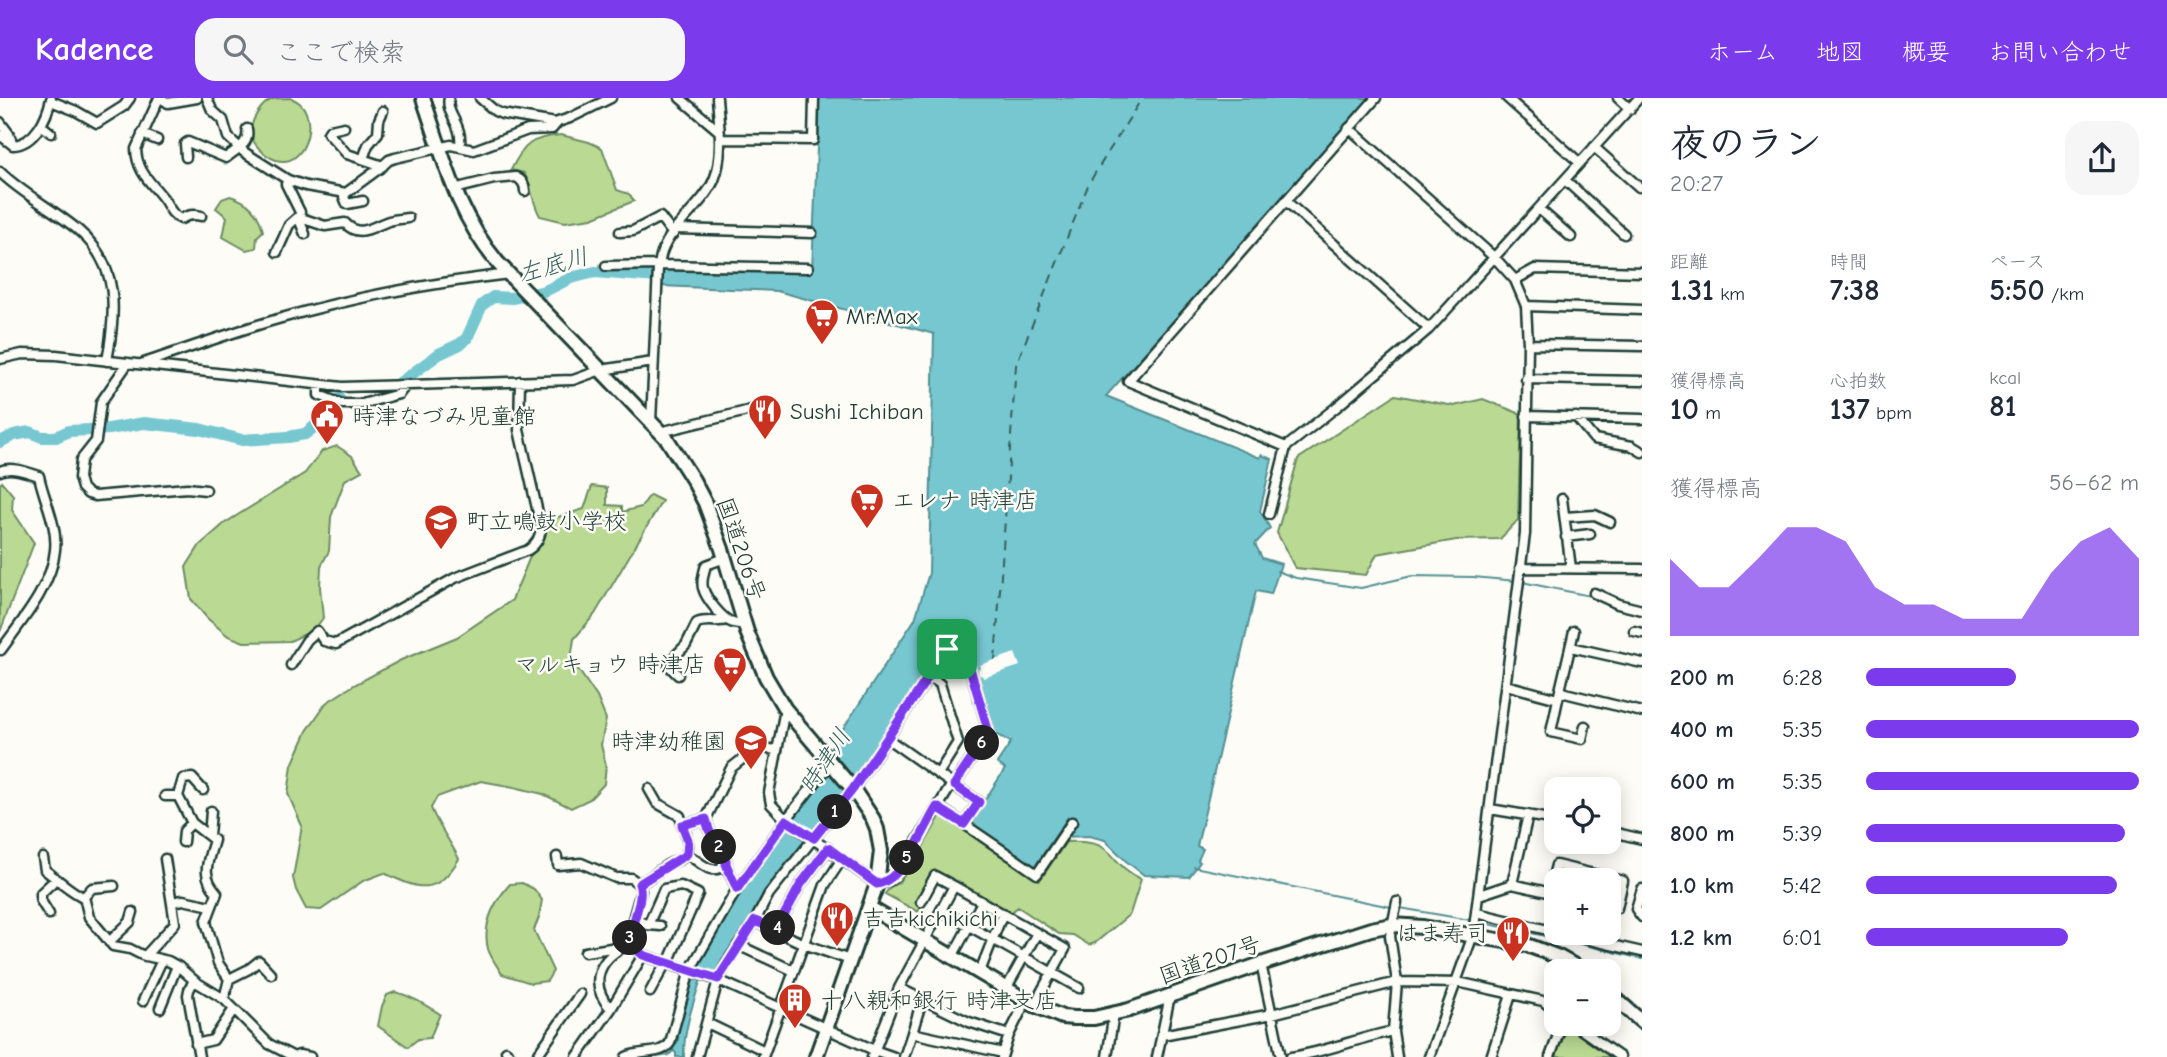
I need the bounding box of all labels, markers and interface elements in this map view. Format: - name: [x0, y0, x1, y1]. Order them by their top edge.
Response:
- search box: [195, 18, 685, 81]
- text: Kadence: [35, 30, 153, 68]
- icon: search: [219, 30, 257, 68]
- text: ここで検索: [275, 38, 405, 68]
- text: ホーム: [1707, 38, 1778, 66]
- text: 地図: [1816, 38, 1864, 66]
- text: 概要: [1902, 38, 1950, 66]
- text: お問い合わせ: [1988, 38, 2132, 66]
- button: share: [2065, 121, 2139, 195]
- text: 夜のラン: [1670, 122, 1822, 166]
- text: 20:27: [1670, 170, 1723, 197]
- water label: 左底川: [515, 242, 591, 288]
- text: 距離: [1670, 251, 1708, 273]
- text: 時間: [1830, 251, 1868, 273]
- text: ペース: [1989, 251, 2045, 273]
- text: 1.31: [1670, 273, 1714, 308]
- text: 7:38: [1830, 273, 1880, 308]
- text: 5:50: [1989, 273, 2045, 308]
- text: km: [1714, 283, 1745, 305]
- text: /km: [2045, 283, 2084, 305]
- supermarket icon: Mr.Max: [803, 297, 841, 346]
- place label: Mr.Max: [846, 303, 918, 330]
- text: kcal: [1989, 367, 2021, 389]
- text: 獲得標高: [1670, 370, 1746, 392]
- text: 心拍数: [1830, 370, 1887, 392]
- text: 81: [1989, 389, 2016, 424]
- restaurant icon: Sushi Ichiban: [746, 392, 784, 441]
- text: 10: [1670, 392, 1699, 427]
- text: 137: [1830, 392, 1870, 427]
- public building icon: 時津なづみ児童館: [308, 397, 346, 446]
- place label: Sushi Ichiban: [790, 398, 924, 425]
- text: m: [1699, 402, 1721, 424]
- text: bpm: [1870, 402, 1912, 424]
- place label: 時津なづみ児童館: [352, 403, 536, 430]
- text: 56–62 m: [2049, 469, 2139, 496]
- text: 獲得標高: [1670, 475, 1762, 502]
- supermarket icon: エレナ 時津店: [848, 481, 886, 530]
- place label: エレナ 時津店: [892, 487, 1038, 514]
- street label: 国道206号: [711, 494, 771, 604]
- school or university icon: 町立鳴鼓小学校: [422, 502, 460, 551]
- place label: 町立鳴鼓小学校: [466, 508, 627, 535]
- pin: [917, 619, 977, 679]
- icon: arrive: [928, 630, 966, 668]
- supermarket icon: マルキョウ 時津店: [711, 645, 749, 694]
- place label: マルキョウ 時津店: [515, 651, 706, 678]
- text: 200 m: [1670, 664, 1734, 691]
- text: 6:28: [1782, 664, 1823, 691]
- text: 400 m: [1670, 716, 1734, 743]
- text: 5:35: [1782, 716, 1823, 743]
- school or university icon: 時津幼稚園: [732, 722, 770, 771]
- water label: 時津川: [794, 723, 856, 799]
- pin: 6: [964, 726, 1000, 760]
- place label: 時津幼稚園: [611, 728, 726, 755]
- text: 6: [977, 731, 986, 753]
- text: 600 m: [1670, 768, 1735, 795]
- text: 5:35: [1782, 768, 1823, 795]
- map controls: [1544, 777, 1621, 1036]
- button: locate: [1544, 777, 1621, 854]
- pin: 1: [818, 794, 852, 830]
- text: 1: [831, 800, 838, 822]
- text: 800 m: [1670, 820, 1735, 847]
- text: 5:39: [1782, 820, 1822, 847]
- pin: 2: [702, 830, 736, 864]
- text: 2: [714, 835, 723, 857]
- pin: 5: [890, 840, 925, 876]
- text: 5: [901, 846, 912, 868]
- button: +: [1544, 868, 1621, 945]
- text: 1.0 km: [1670, 872, 1734, 899]
- text: 5:42: [1782, 872, 1822, 899]
- restaurant icon: 吉吉kichikichi: [818, 899, 856, 948]
- place label: 吉吉kichikichi: [862, 905, 998, 932]
- pin: 4: [760, 910, 796, 946]
- restaurant icon: はま寿司: [1494, 914, 1532, 963]
- text: 4: [773, 916, 782, 938]
- pin: 3: [612, 920, 648, 956]
- place label: はま寿司: [1396, 920, 1488, 947]
- text: 1.2 km: [1670, 924, 1732, 951]
- text: 6:01: [1782, 924, 1822, 951]
- text: 3: [625, 926, 634, 948]
- street label: 国道207号: [1156, 930, 1264, 990]
- button: −: [1544, 959, 1621, 1036]
- building icon: 十八親和銀行 時津支店: [776, 981, 814, 1030]
- place label: 十八親和銀行 時津支店: [820, 987, 1058, 1014]

